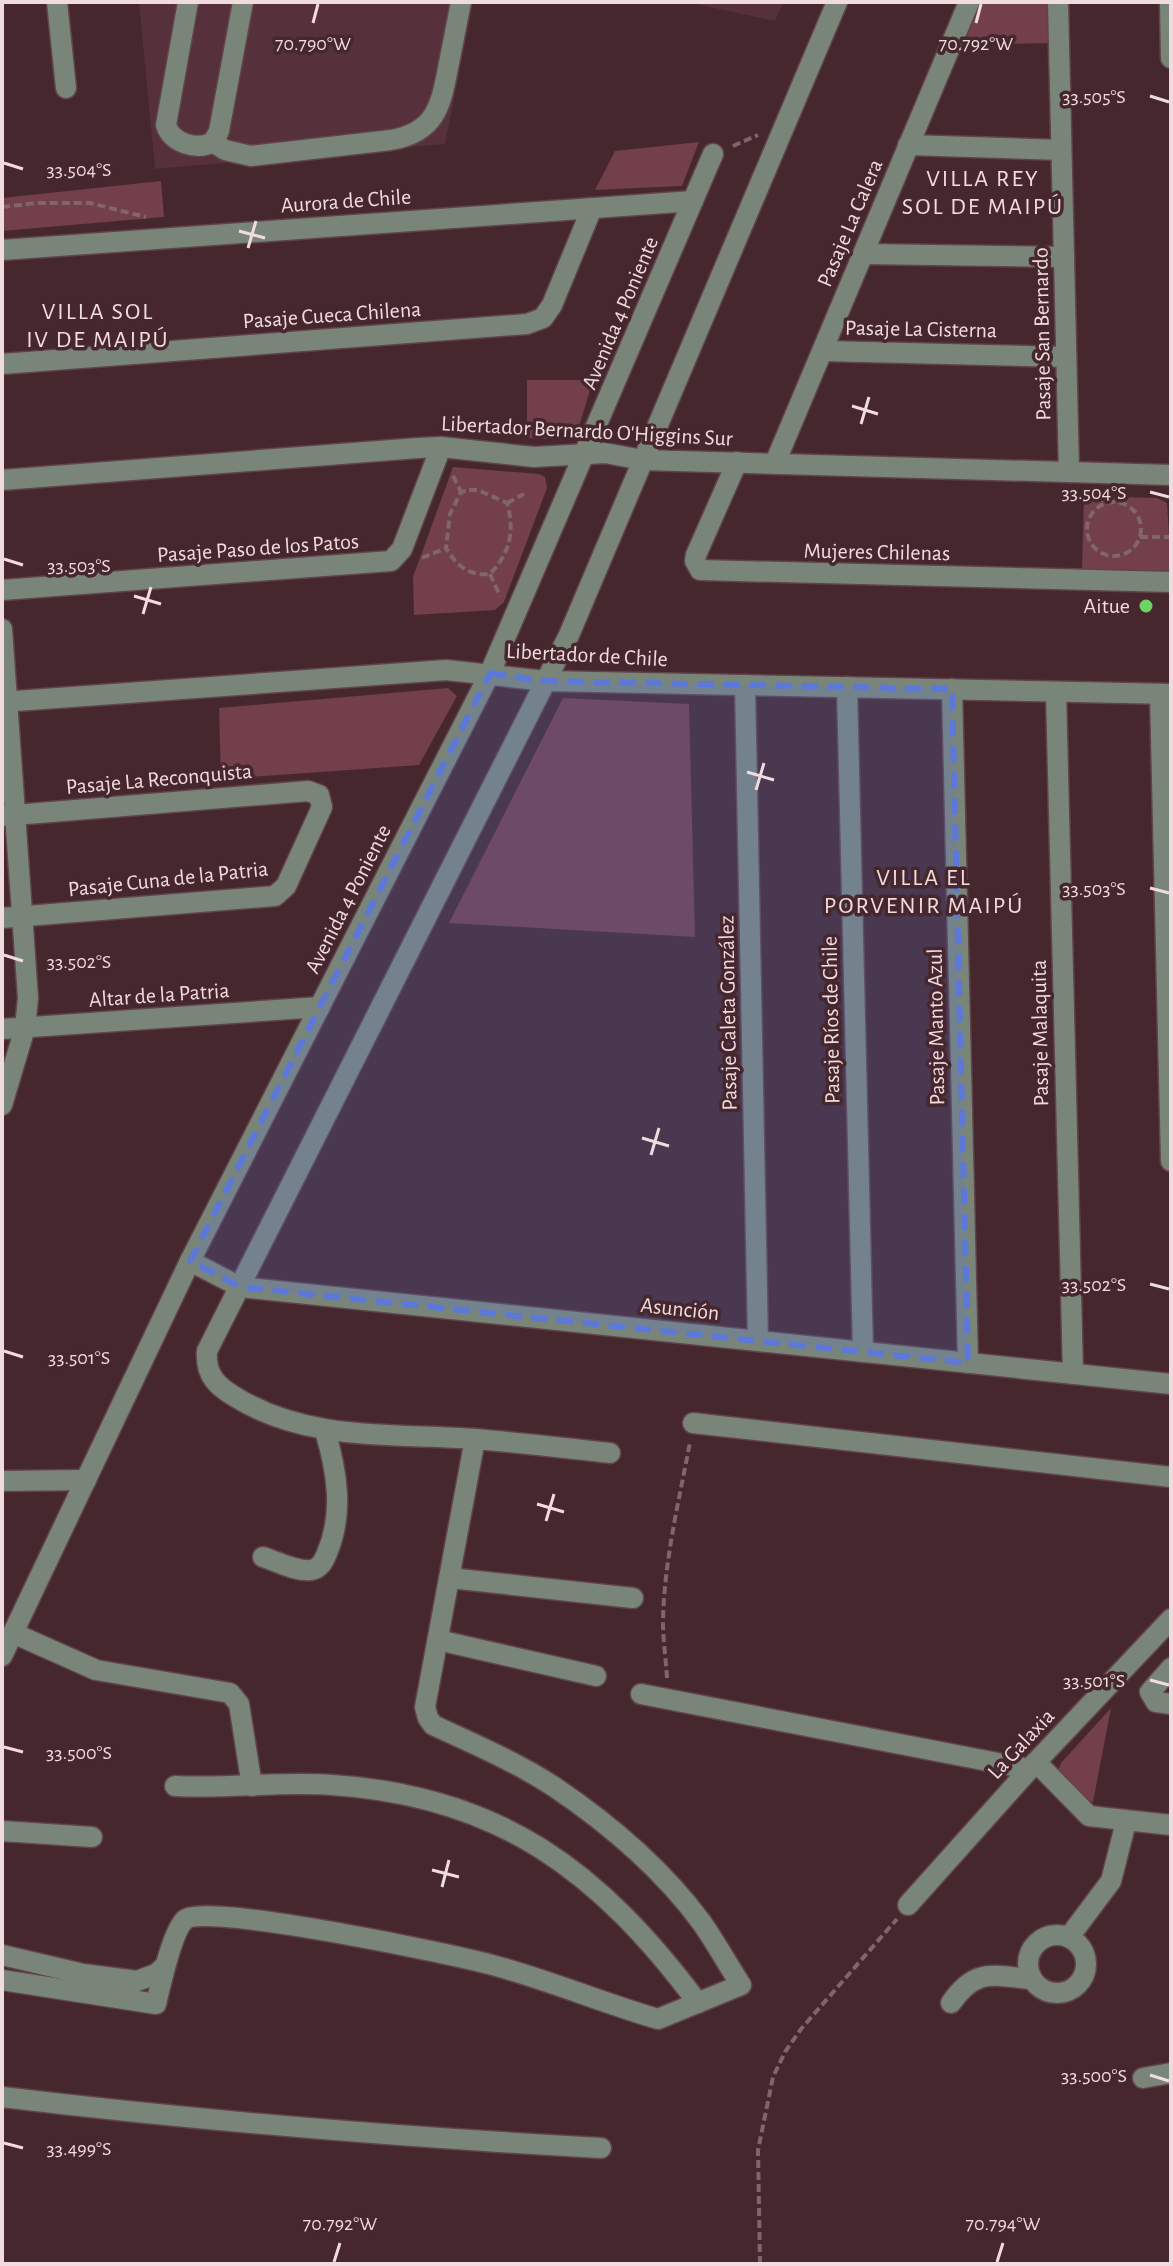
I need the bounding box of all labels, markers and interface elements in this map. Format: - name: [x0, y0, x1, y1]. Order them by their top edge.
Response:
- text: 70.790°W: [275, 34, 351, 54]
- text: 70.792°W: [939, 34, 1013, 54]
- text: 33.505°S: [1062, 87, 1126, 107]
- street label: Pasaje La Calera: [813, 156, 887, 290]
- text: 33.504°S: [47, 160, 111, 180]
- district label: VILLA REY SOL DE MAIPÚ: [902, 167, 1064, 219]
- street label: Aurora de Chile: [280, 185, 412, 217]
- street label: Avenida 4 Poniente: [578, 233, 662, 393]
- street label: Pasaje San Bernardo: [1029, 247, 1055, 421]
- street label: Pasaje Cueca Chilena: [242, 298, 422, 332]
- district label: VILLA SOL IV DE MAIPÚ: [26, 300, 170, 352]
- street label: Pasaje La Cisterna: [845, 317, 997, 341]
- street label: Libertador Bernardo O'Higgins Sur: [441, 412, 733, 450]
- text: 33.504°S: [1062, 483, 1126, 503]
- street label: Pasaje Paso de los Patos: [156, 530, 360, 566]
- street label: Mujeres Chilenas: [804, 540, 950, 564]
- text: 33.503°S: [47, 556, 111, 576]
- place label: Aitue: [1084, 595, 1130, 617]
- marker: Aitue: [1137, 597, 1155, 615]
- street label: Libertador de Chile: [506, 640, 668, 670]
- street label: Pasaje La Reconquista: [65, 760, 253, 798]
- street label: Avenida 4 Poniente: [301, 821, 395, 977]
- street label: Pasaje Cuna de la Patria: [67, 858, 269, 900]
- district label: VILLA EL PORVENIR MAIPÚ: [824, 866, 1024, 918]
- text: 33.503°S: [1062, 879, 1126, 899]
- street label: Pasaje Caleta González: [715, 915, 741, 1111]
- street label: Pasaje Ríos de Chile: [819, 936, 843, 1104]
- street label: Pasaje Manto Azul: [924, 948, 948, 1106]
- text: 33.502°S: [47, 952, 111, 972]
- street label: Pasaje Malaquita: [1028, 959, 1052, 1107]
- street label: Altar de la Patria: [88, 979, 230, 1011]
- text: 33.502°S: [1062, 1275, 1126, 1295]
- street label: Asunción: [640, 1294, 720, 1324]
- text: 33.501°S: [48, 1348, 110, 1368]
- text: 33.501°S: [1063, 1671, 1125, 1691]
- street label: La Galaxia: [983, 1705, 1059, 1783]
- text: 33.500°S: [46, 1743, 112, 1763]
- text: 33.500°S: [1061, 2066, 1127, 2086]
- text: 33.499°S: [47, 2139, 111, 2159]
- text: 70.792°W: [303, 2214, 377, 2234]
- text: 70.794°W: [966, 2214, 1041, 2234]

